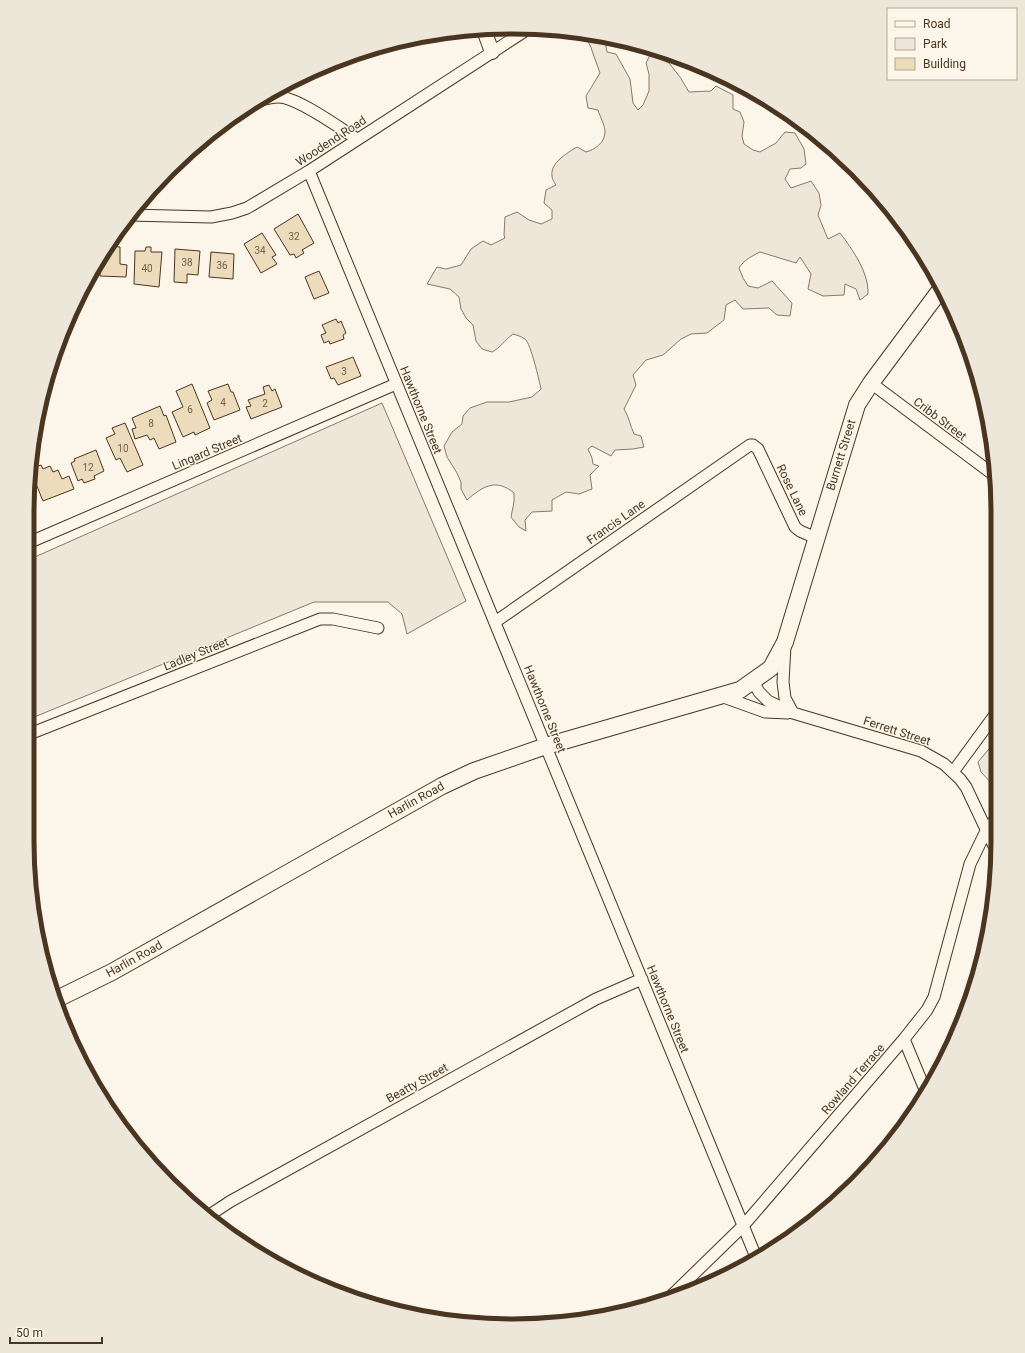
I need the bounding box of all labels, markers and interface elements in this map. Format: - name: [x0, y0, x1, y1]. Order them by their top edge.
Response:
- legend: [887, 8, 1017, 80]
- text: Road: [923, 17, 951, 31]
- text: Park: [923, 37, 948, 51]
- text: Building: [923, 57, 966, 71]
- street label: Woodend Road: [293, 113, 369, 169]
- house number: 32: [288, 231, 300, 242]
- house number: 34: [254, 245, 266, 256]
- house number: 38: [181, 257, 193, 268]
- house number: 36: [216, 260, 228, 271]
- house number: 40: [141, 263, 153, 274]
- street label: Hawthorne Street: [397, 364, 445, 456]
- house number: 3: [341, 366, 347, 377]
- street label: Cribb Street: [911, 394, 969, 444]
- house number: 4: [220, 397, 226, 408]
- house number: 2: [262, 398, 268, 409]
- house number: 6: [187, 404, 193, 415]
- house number: 8: [148, 418, 154, 429]
- street label: Burnett Street: [824, 418, 858, 492]
- street label: Lingard Street: [170, 431, 244, 473]
- house number: 10: [117, 443, 129, 454]
- house number: 12: [82, 462, 94, 473]
- street label: Rose Lane: [773, 462, 811, 518]
- street label: Francis Lane: [584, 497, 648, 547]
- street label: Ladley Street: [161, 635, 231, 673]
- street label: Hawthorne Street: [521, 663, 569, 755]
- street label: Ferrett Street: [862, 714, 932, 748]
- street label: Harlin Road: [385, 779, 447, 821]
- street label: Harlin Road: [103, 938, 165, 980]
- street label: Hawthorne Street: [644, 963, 692, 1055]
- street label: Rowland Terrace: [819, 1041, 887, 1117]
- street label: Beatty Street: [384, 1060, 450, 1106]
- scale bar: [10, 1319, 102, 1345]
- text: 50 m: [16, 1326, 43, 1340]

